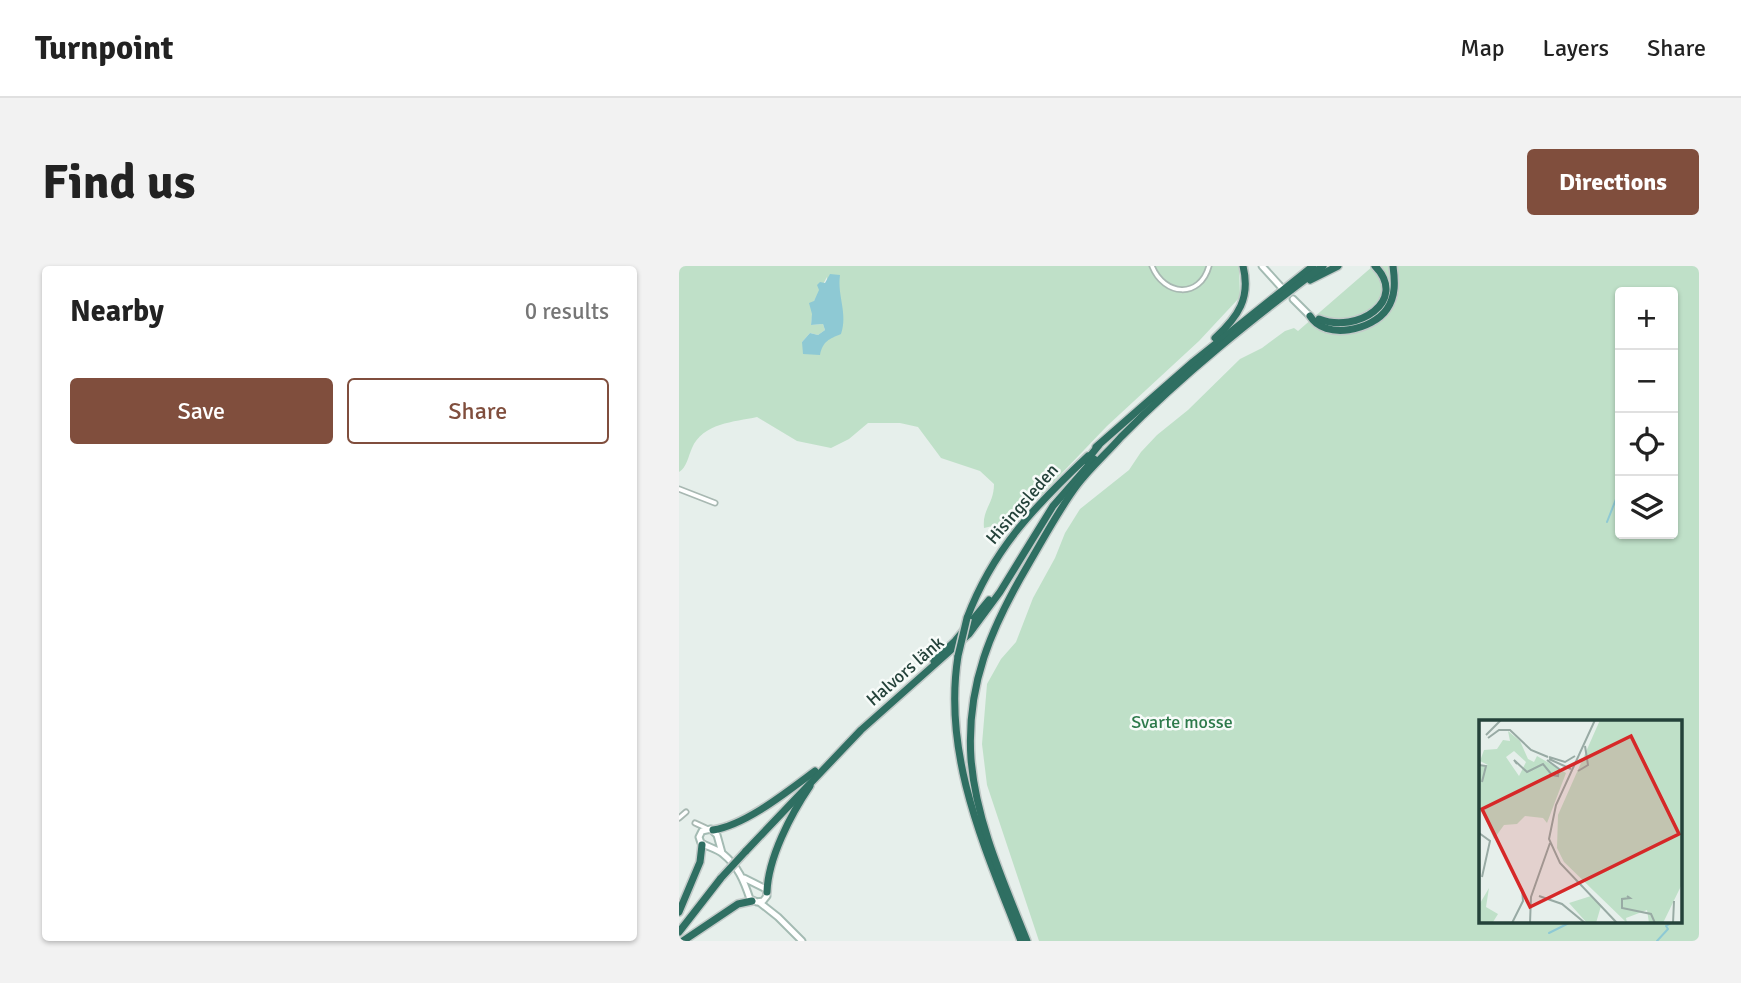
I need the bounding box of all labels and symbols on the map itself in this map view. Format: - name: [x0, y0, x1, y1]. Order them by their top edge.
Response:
- street label: Hisingsleden: [981, 459, 1063, 549]
- street label: Halvors länk: [862, 631, 948, 711]
- park label: Svarte mosse: [1131, 711, 1233, 733]
- inset map: [1479, 720, 1681, 923]

